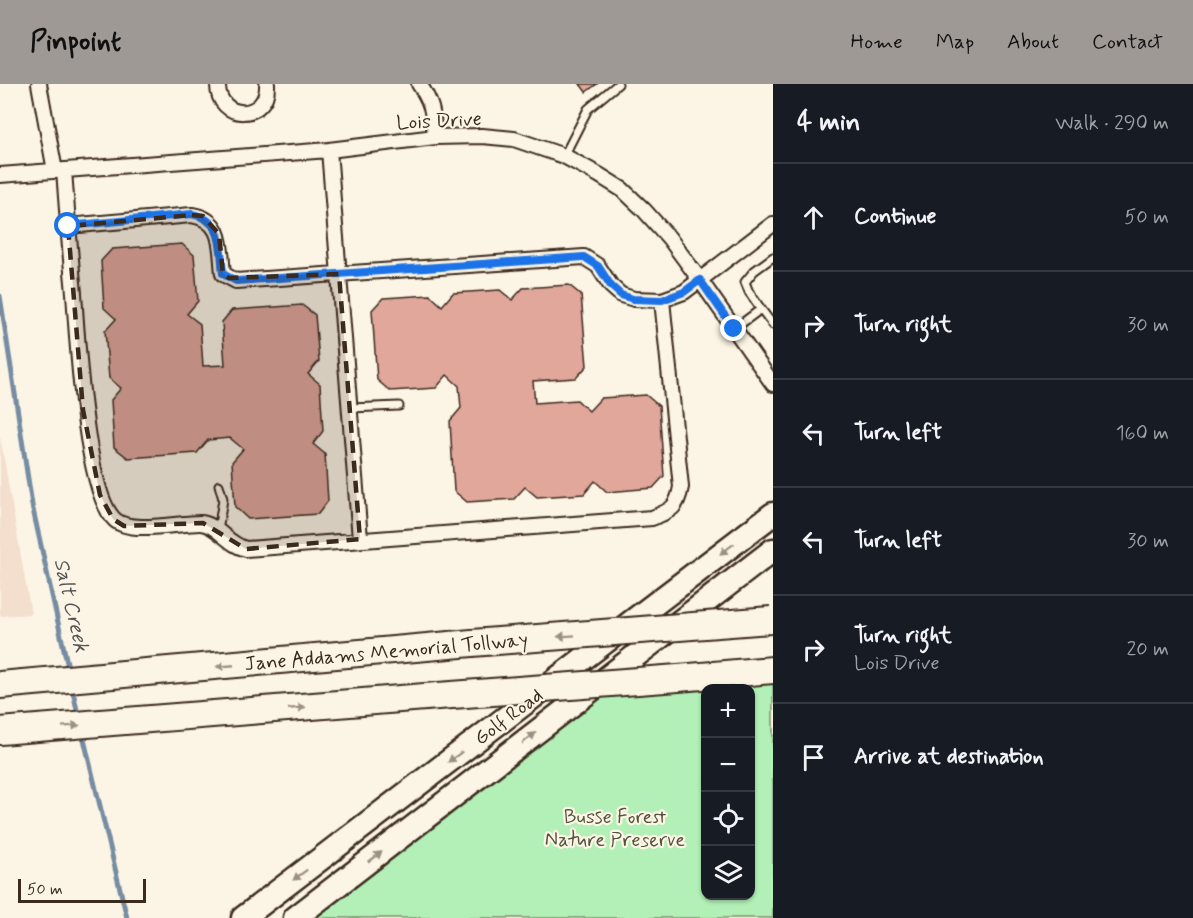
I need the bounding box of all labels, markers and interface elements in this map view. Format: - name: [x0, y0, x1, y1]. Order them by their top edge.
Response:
- text: Pinpoint: [30, 24, 121, 61]
- text: Home: [851, 28, 903, 56]
- text: Map: [936, 28, 974, 56]
- text: About: [1007, 28, 1059, 56]
- text: Contact: [1092, 28, 1163, 56]
- street label: Lois Drive: [396, 106, 482, 137]
- text: 4 min: [797, 106, 860, 140]
- text: Walk · 290 m: [1055, 110, 1169, 137]
- icon: ahead: [797, 201, 830, 234]
- text: Continue: [854, 203, 936, 231]
- text: 50 m: [1124, 204, 1169, 231]
- route start: [54, 212, 80, 238]
- icon: right: [797, 309, 830, 342]
- text: Turn right: [854, 311, 952, 339]
- text: 30 m: [1127, 312, 1169, 339]
- route end: [720, 315, 746, 341]
- icon: left: [797, 417, 830, 450]
- text: Turn left: [854, 419, 942, 447]
- text: 160 m: [1116, 420, 1169, 447]
- icon: left: [797, 525, 830, 558]
- text: Turn left: [854, 527, 942, 555]
- text: 30 m: [1127, 528, 1169, 555]
- one-way arrow: [719, 543, 734, 555]
- water label: Salt Creek: [47, 555, 95, 655]
- text: Turn right: [854, 622, 952, 650]
- street label: Jane Addams Memorial Tollway: [243, 627, 529, 678]
- one-way arrow: [557, 631, 576, 640]
- icon: right: [797, 633, 830, 666]
- text: 20 m: [1126, 636, 1169, 663]
- text: Lois Drive: [854, 650, 940, 677]
- one-way arrow: [216, 661, 235, 671]
- street label: Golf Road: [469, 682, 549, 752]
- map controls: [701, 684, 755, 900]
- button: +: [701, 684, 755, 738]
- one-way arrow: [288, 703, 307, 713]
- one-way arrow: [61, 721, 80, 730]
- one-way arrow: [522, 732, 537, 744]
- button: −: [701, 738, 755, 792]
- icon: arrive: [797, 741, 830, 774]
- text: Arrive at destination: [854, 743, 1044, 771]
- one-way arrow: [447, 751, 463, 763]
- button: locate: [701, 792, 755, 846]
- park label: Busse Forest Nature Preserve: [545, 804, 685, 854]
- button: layers: [701, 846, 755, 900]
- one-way arrow: [367, 850, 383, 863]
- one-way arrow: [292, 869, 308, 881]
- scale bar: [18, 876, 146, 904]
- text: 50 m: [27, 879, 63, 900]

